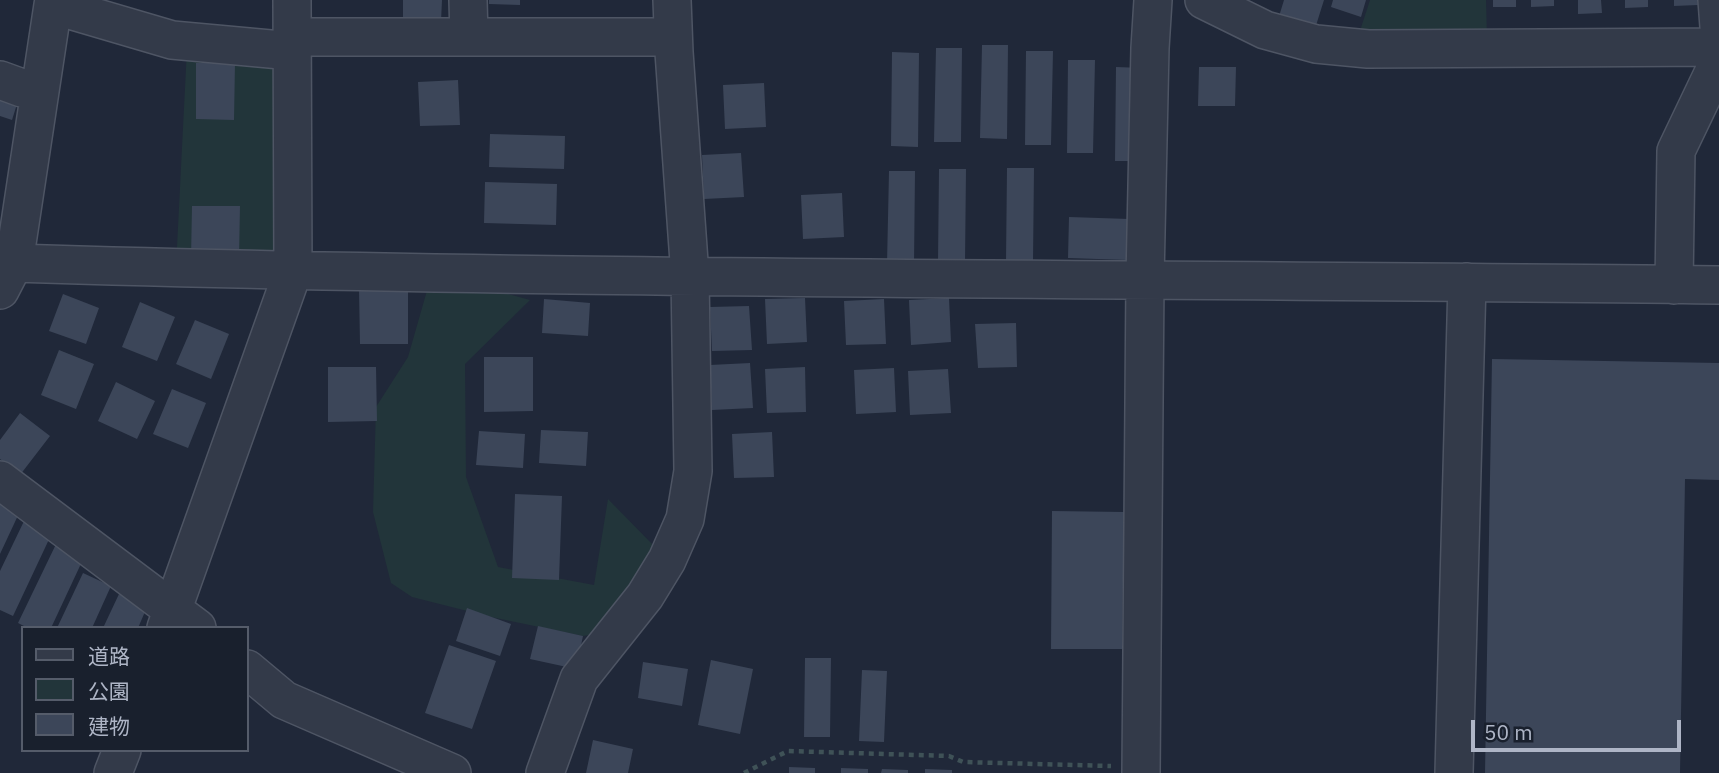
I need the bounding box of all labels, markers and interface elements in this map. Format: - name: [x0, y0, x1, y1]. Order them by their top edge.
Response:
- legend: [21, 626, 248, 752]
- text: 道路: [88, 642, 130, 670]
- text: 公園: [88, 677, 130, 705]
- scale bar: [1474, 706, 1684, 750]
- text: 建物: [88, 712, 130, 740]
- text: 50 m: [1484, 718, 1533, 746]

